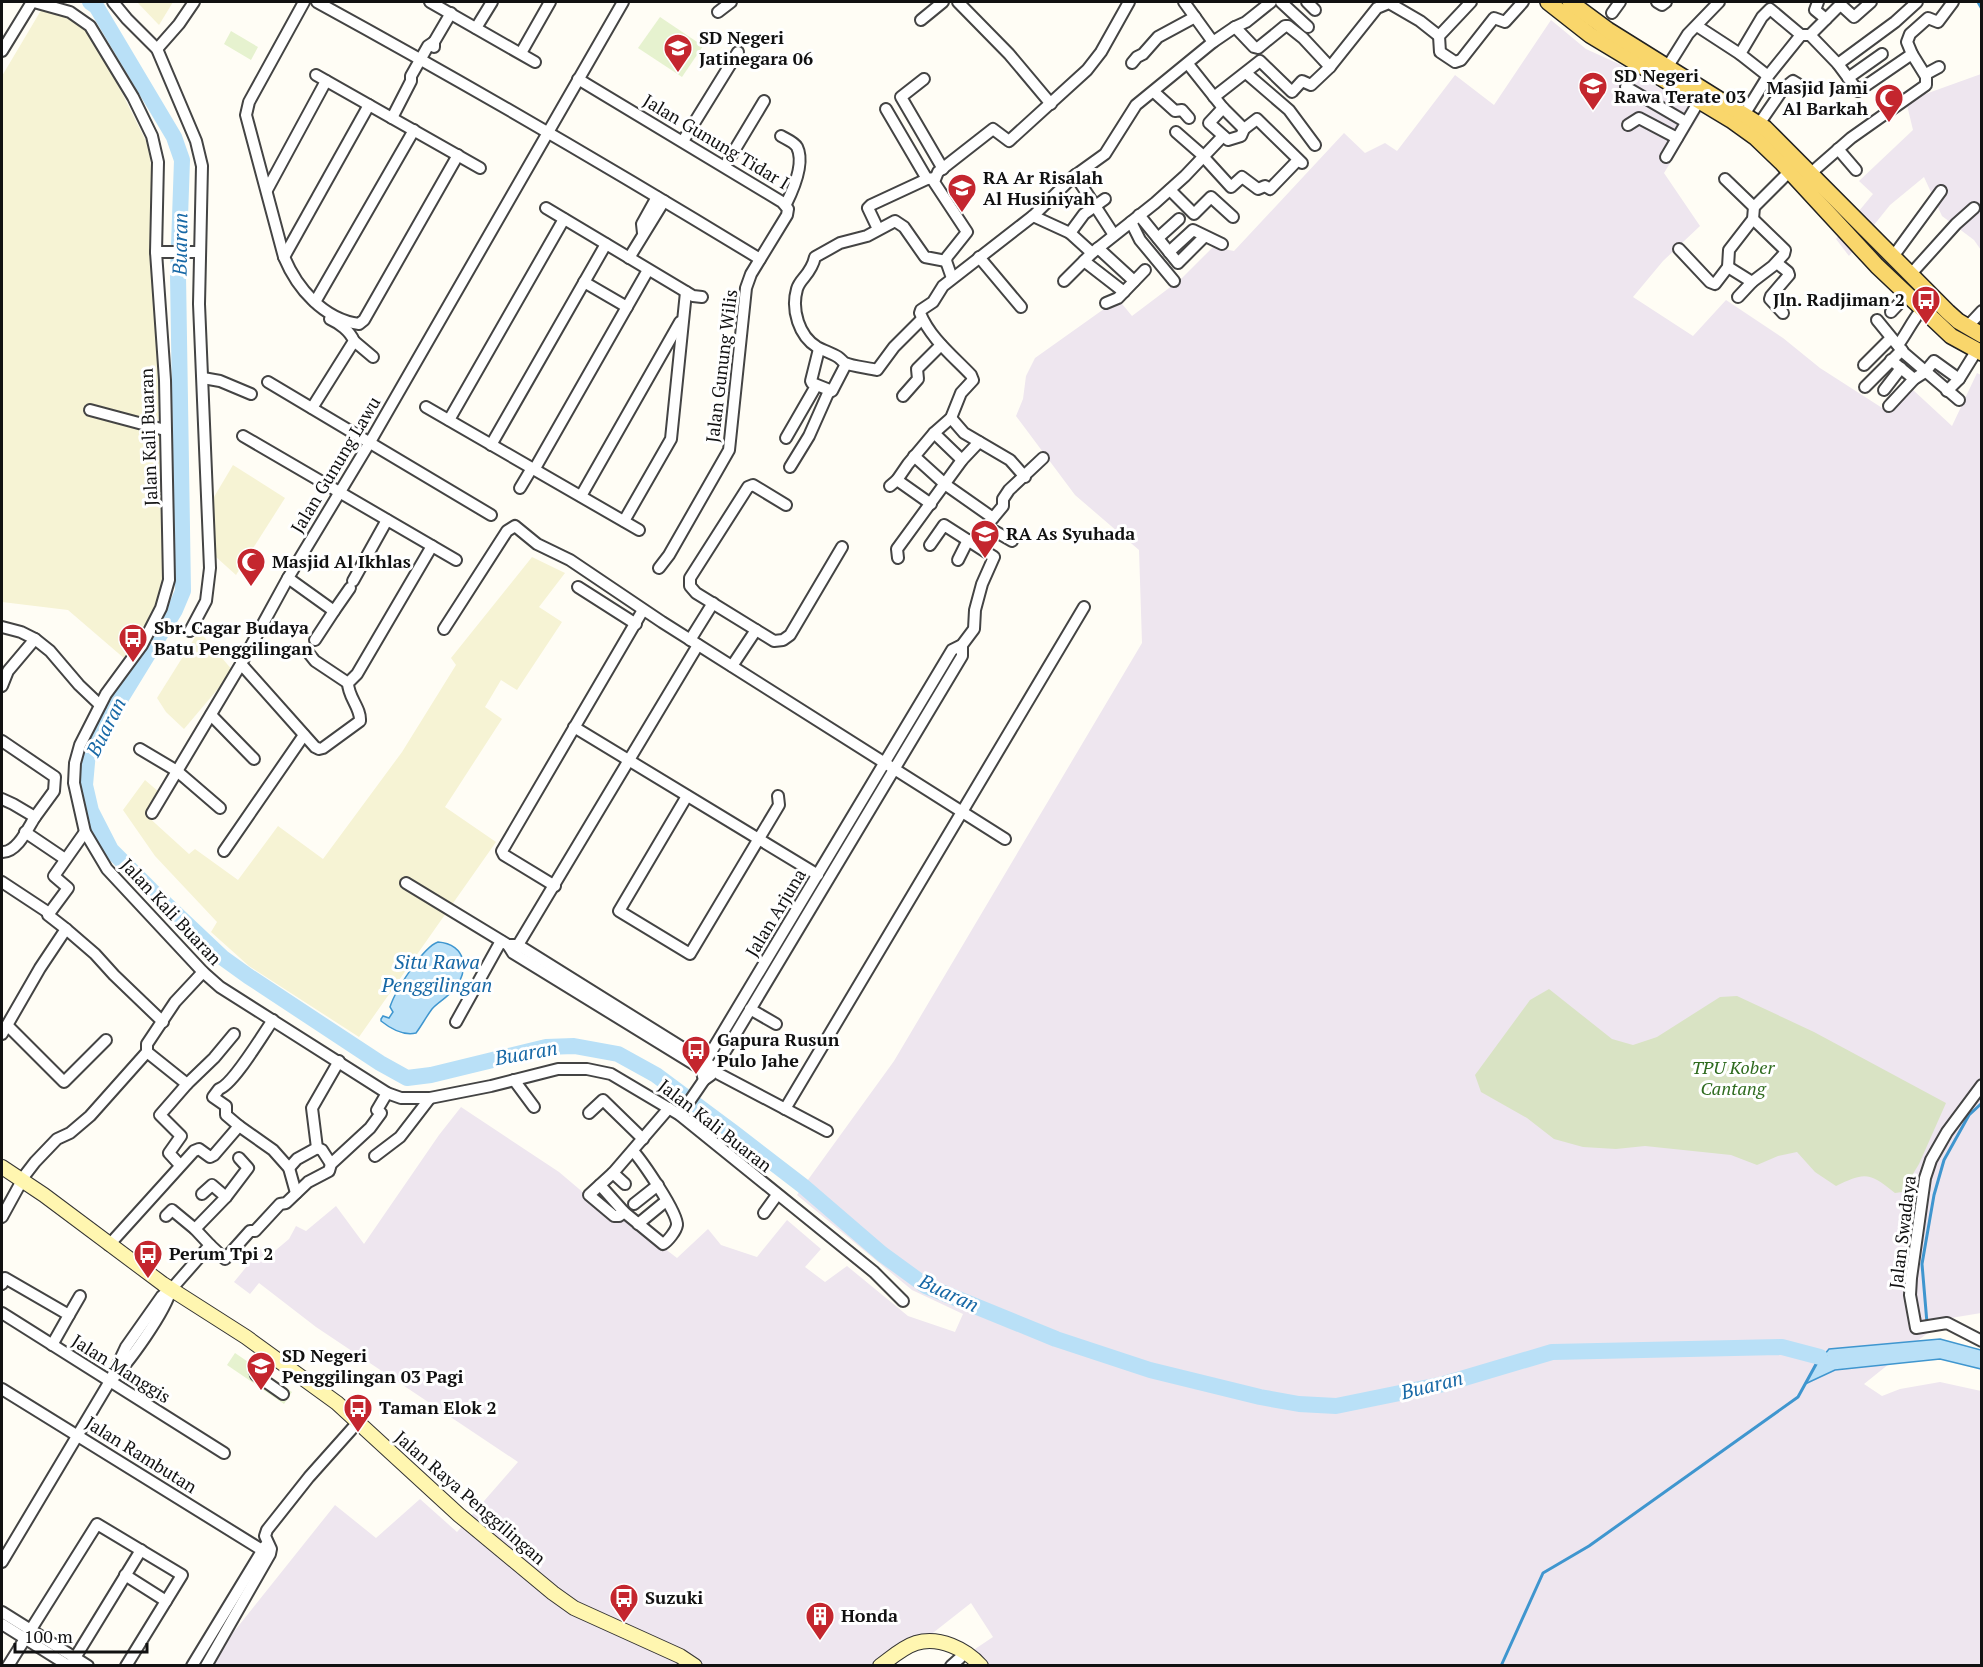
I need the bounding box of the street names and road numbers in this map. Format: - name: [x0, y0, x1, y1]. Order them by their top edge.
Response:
- street label: Jalan Gunung Tidar I: [639, 88, 794, 194]
- street label: Jalan Gunung Wilis: [700, 288, 742, 444]
- street label: Jalan Kali Buaran: [134, 367, 162, 506]
- street label: Jalan Gunung Lawu: [285, 392, 385, 537]
- street label: Jalan Kali Buaran: [116, 853, 228, 970]
- street label: Jalan Arjuna: [739, 864, 811, 961]
- street label: Jalan Kali Buaran: [654, 1073, 778, 1177]
- street label: Jalan Swadaya: [1883, 1174, 1921, 1290]
- street label: Jalan Manggis: [68, 1328, 176, 1408]
- street label: Jalan Rambutan: [81, 1410, 202, 1498]
- street label: Jalan Raya Penggilingan: [390, 1425, 552, 1570]

